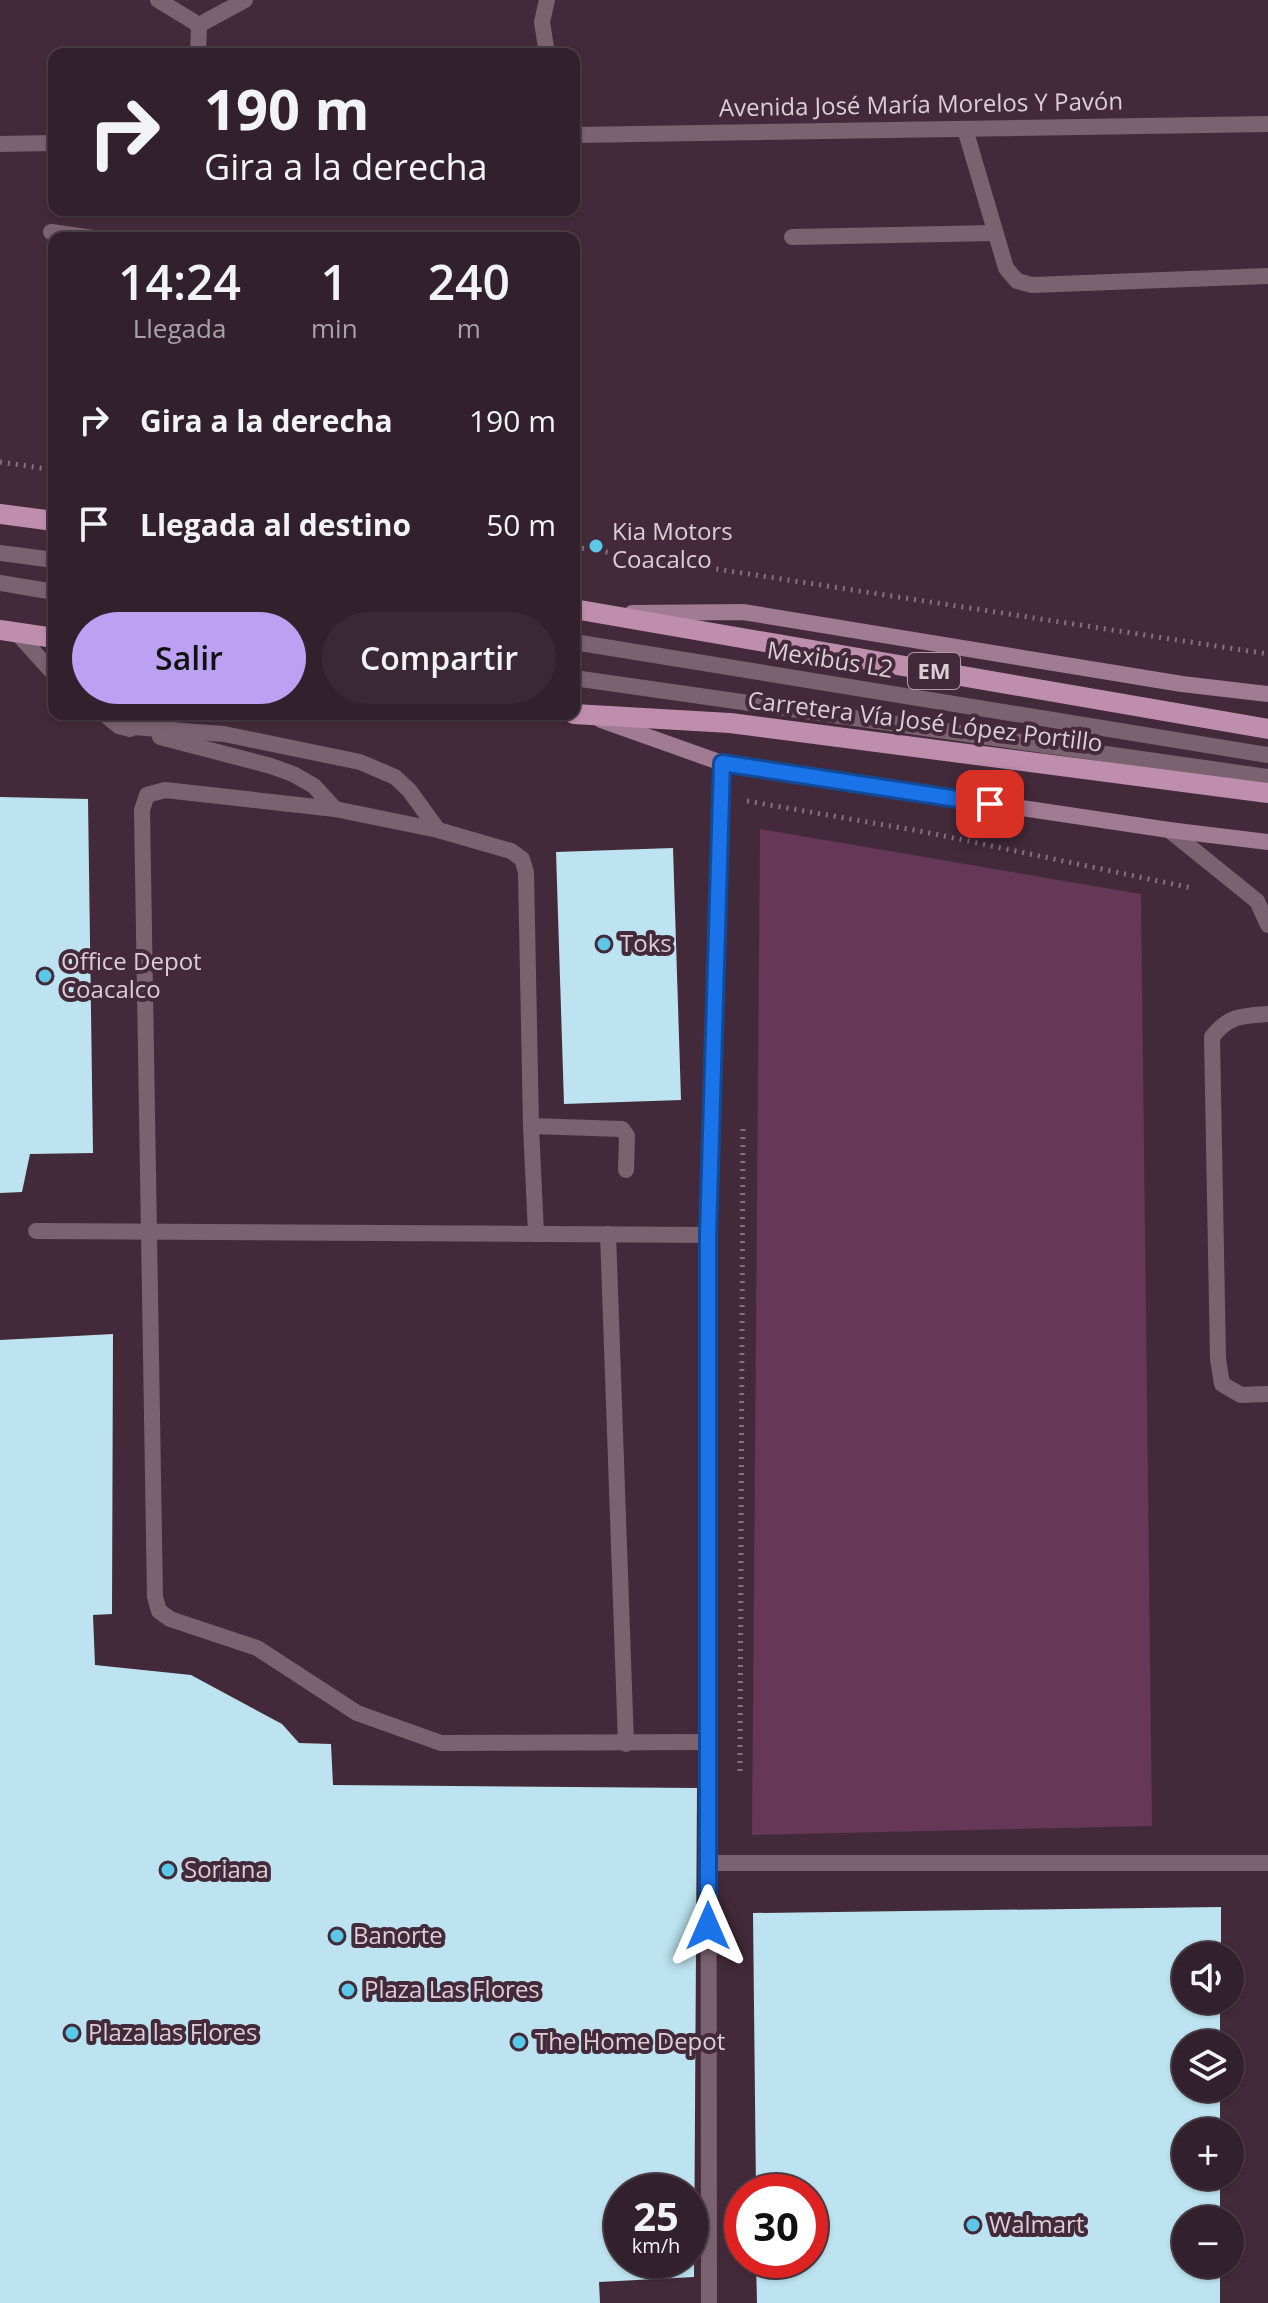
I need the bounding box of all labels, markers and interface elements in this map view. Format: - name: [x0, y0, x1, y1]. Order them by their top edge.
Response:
- text: 190 m: [204, 70, 370, 146]
- icon: right: [72, 80, 176, 184]
- street label: Avenida José María Morelos Y Pavón: [719, 83, 1123, 124]
- text: Gira a la derecha: [204, 142, 488, 191]
- text: 14:24: [118, 249, 241, 314]
- text: 1: [321, 249, 348, 314]
- text: 240: [428, 249, 510, 314]
- text: Llegada: [133, 310, 226, 346]
- text: min: [311, 310, 358, 346]
- text: m: [457, 310, 481, 346]
- icon: right: [72, 398, 116, 442]
- text: Gira a la derecha: [140, 400, 393, 441]
- text: 190 m: [469, 400, 556, 441]
- icon: arrive: [72, 502, 116, 546]
- text: Llegada al destino: [140, 504, 411, 545]
- text: 50 m: [486, 504, 556, 545]
- place label: Kia Motors Coacalco: [612, 514, 733, 575]
- marker: Kia Motors Coacalco: [587, 537, 605, 555]
- button: Salir: [72, 612, 306, 704]
- button: Compartir: [322, 612, 556, 704]
- street label: Mexibús L2: [765, 632, 896, 685]
- road number: EM: [908, 653, 960, 689]
- street label: Carretera Vía José López Portillo: [746, 682, 1105, 759]
- pin: [956, 770, 1024, 838]
- icon: arrive: [968, 782, 1012, 826]
- place label: Toks: [620, 926, 672, 959]
- marker: Toks: [595, 935, 613, 953]
- place label: Office Depot Coacalco: [61, 944, 202, 1005]
- marker: Office Depot Coacalco: [36, 967, 54, 985]
- place label: Soriana: [184, 1852, 269, 1885]
- marker: Soriana: [159, 1861, 177, 1879]
- position arrow: [666, 1884, 750, 1968]
- place label: Banorte: [353, 1918, 443, 1951]
- marker: Banorte: [328, 1927, 346, 1945]
- map controls: [1172, 1942, 1244, 2278]
- button: sound: [1172, 1942, 1244, 2014]
- place label: Plaza Las Flores: [364, 1972, 540, 2005]
- marker: Plaza Las Flores: [339, 1981, 357, 1999]
- place label: Plaza las Flores: [88, 2015, 257, 2048]
- marker: Plaza las Flores: [63, 2024, 81, 2042]
- place label: The Home Depot: [535, 2024, 725, 2057]
- button: layers: [1172, 2030, 1244, 2102]
- marker: The Home Depot: [510, 2033, 528, 2051]
- button: +: [1172, 2118, 1244, 2190]
- speed limit sign: 30: [724, 2174, 828, 2278]
- text: 25: [633, 2188, 679, 2243]
- button: −: [1172, 2206, 1244, 2278]
- place label: Walmart: [989, 2207, 1084, 2240]
- marker: Walmart: [964, 2216, 982, 2234]
- text: km/h: [632, 2232, 680, 2259]

